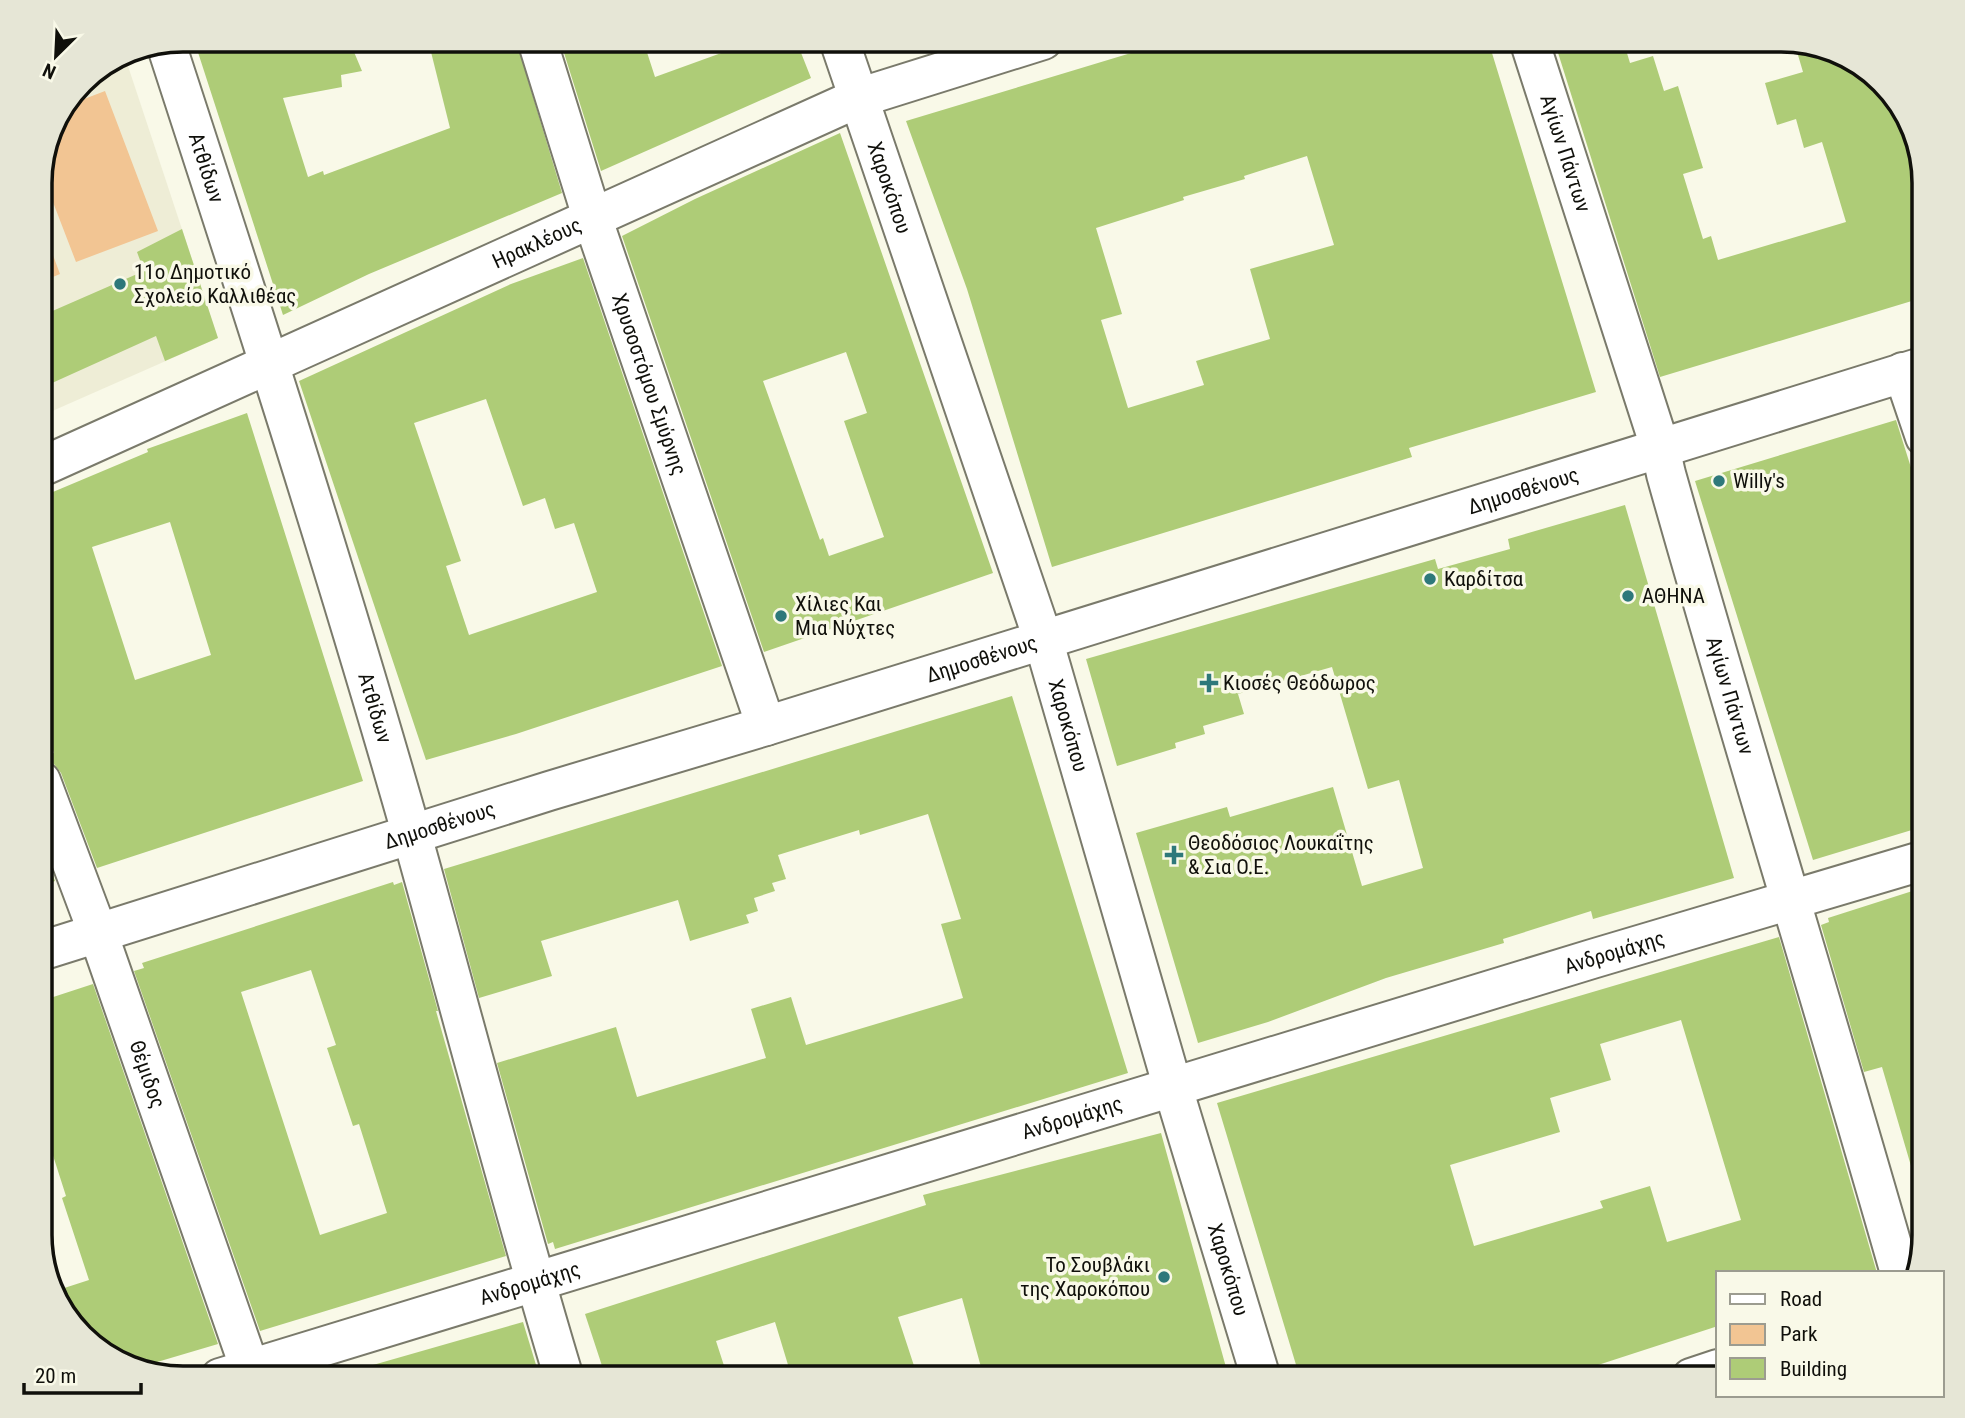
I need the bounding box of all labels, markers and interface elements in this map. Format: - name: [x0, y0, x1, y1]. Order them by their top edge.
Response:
- north arrow: [21, 21, 91, 91]
- text: N: [39, 58, 59, 84]
- street label: Αγίων Πάντων: [1535, 92, 1596, 215]
- street label: Ατθίδων: [184, 130, 229, 206]
- street label: Χαροκόπου: [863, 139, 916, 237]
- street label: Ηρακλέους: [489, 213, 585, 274]
- place label: 11ο Δημοτικό Σχολείο Καλλιθέας: [134, 260, 296, 308]
- marker: 11ο Δημοτικό Σχολείο Καλλιθέας: [112, 276, 128, 292]
- street label: Χρυσοστόμου Σμύρνης: [607, 290, 691, 478]
- street label: Δημοσθένους: [1465, 462, 1582, 519]
- place label: Willy's: [1733, 469, 1785, 493]
- marker: Willy's: [1711, 473, 1727, 489]
- place label: Καρδίτσα: [1444, 567, 1524, 591]
- marker: Καρδίτσα: [1422, 571, 1438, 587]
- place label: ΑΘΗΝΑ: [1642, 584, 1705, 608]
- marker: ΑΘΗΝΑ: [1620, 588, 1636, 604]
- place label: Χίλιες Και Μια Νύχτες: [795, 592, 895, 640]
- marker: Χίλιες Και Μια Νύχτες: [773, 608, 789, 624]
- street label: Δημοσθένους: [923, 631, 1040, 687]
- street label: Αγίων Πάντων: [1701, 634, 1759, 758]
- street label: Ατθίδων: [353, 670, 397, 746]
- place label: Κιοσές Θεόδωρος: [1223, 671, 1376, 695]
- marker: Κιοσές Θεόδωρος: [1201, 675, 1217, 691]
- street label: Χαροκόπου: [1043, 677, 1093, 775]
- street label: Δημοσθένους: [381, 797, 498, 854]
- place label: Θεοδόσιος Λουκαΐτης & Σια Ο.Ε.: [1188, 831, 1374, 879]
- marker: Θεοδόσιος Λουκαΐτης & Σια Ο.Ε.: [1166, 847, 1182, 863]
- street label: Ανδρομάχης: [1561, 926, 1668, 979]
- street label: Θέμιδος: [124, 1037, 170, 1111]
- street label: Ανδρομάχης: [1019, 1091, 1125, 1144]
- street label: Χαροκόπου: [1203, 1221, 1253, 1319]
- place label: Το Σουβλάκι της Χαροκόπου: [1020, 1253, 1150, 1301]
- street label: Ανδρομάχης: [477, 1257, 583, 1310]
- marker: Το Σουβλάκι της Χαροκόπου: [1156, 1269, 1172, 1285]
- legend: [1716, 1271, 1944, 1397]
- text: Road: [1780, 1287, 1822, 1311]
- text: Park: [1780, 1322, 1818, 1346]
- scale bar: [24, 1352, 142, 1396]
- text: Building: [1780, 1357, 1847, 1381]
- text: 20 m: [35, 1364, 76, 1388]

